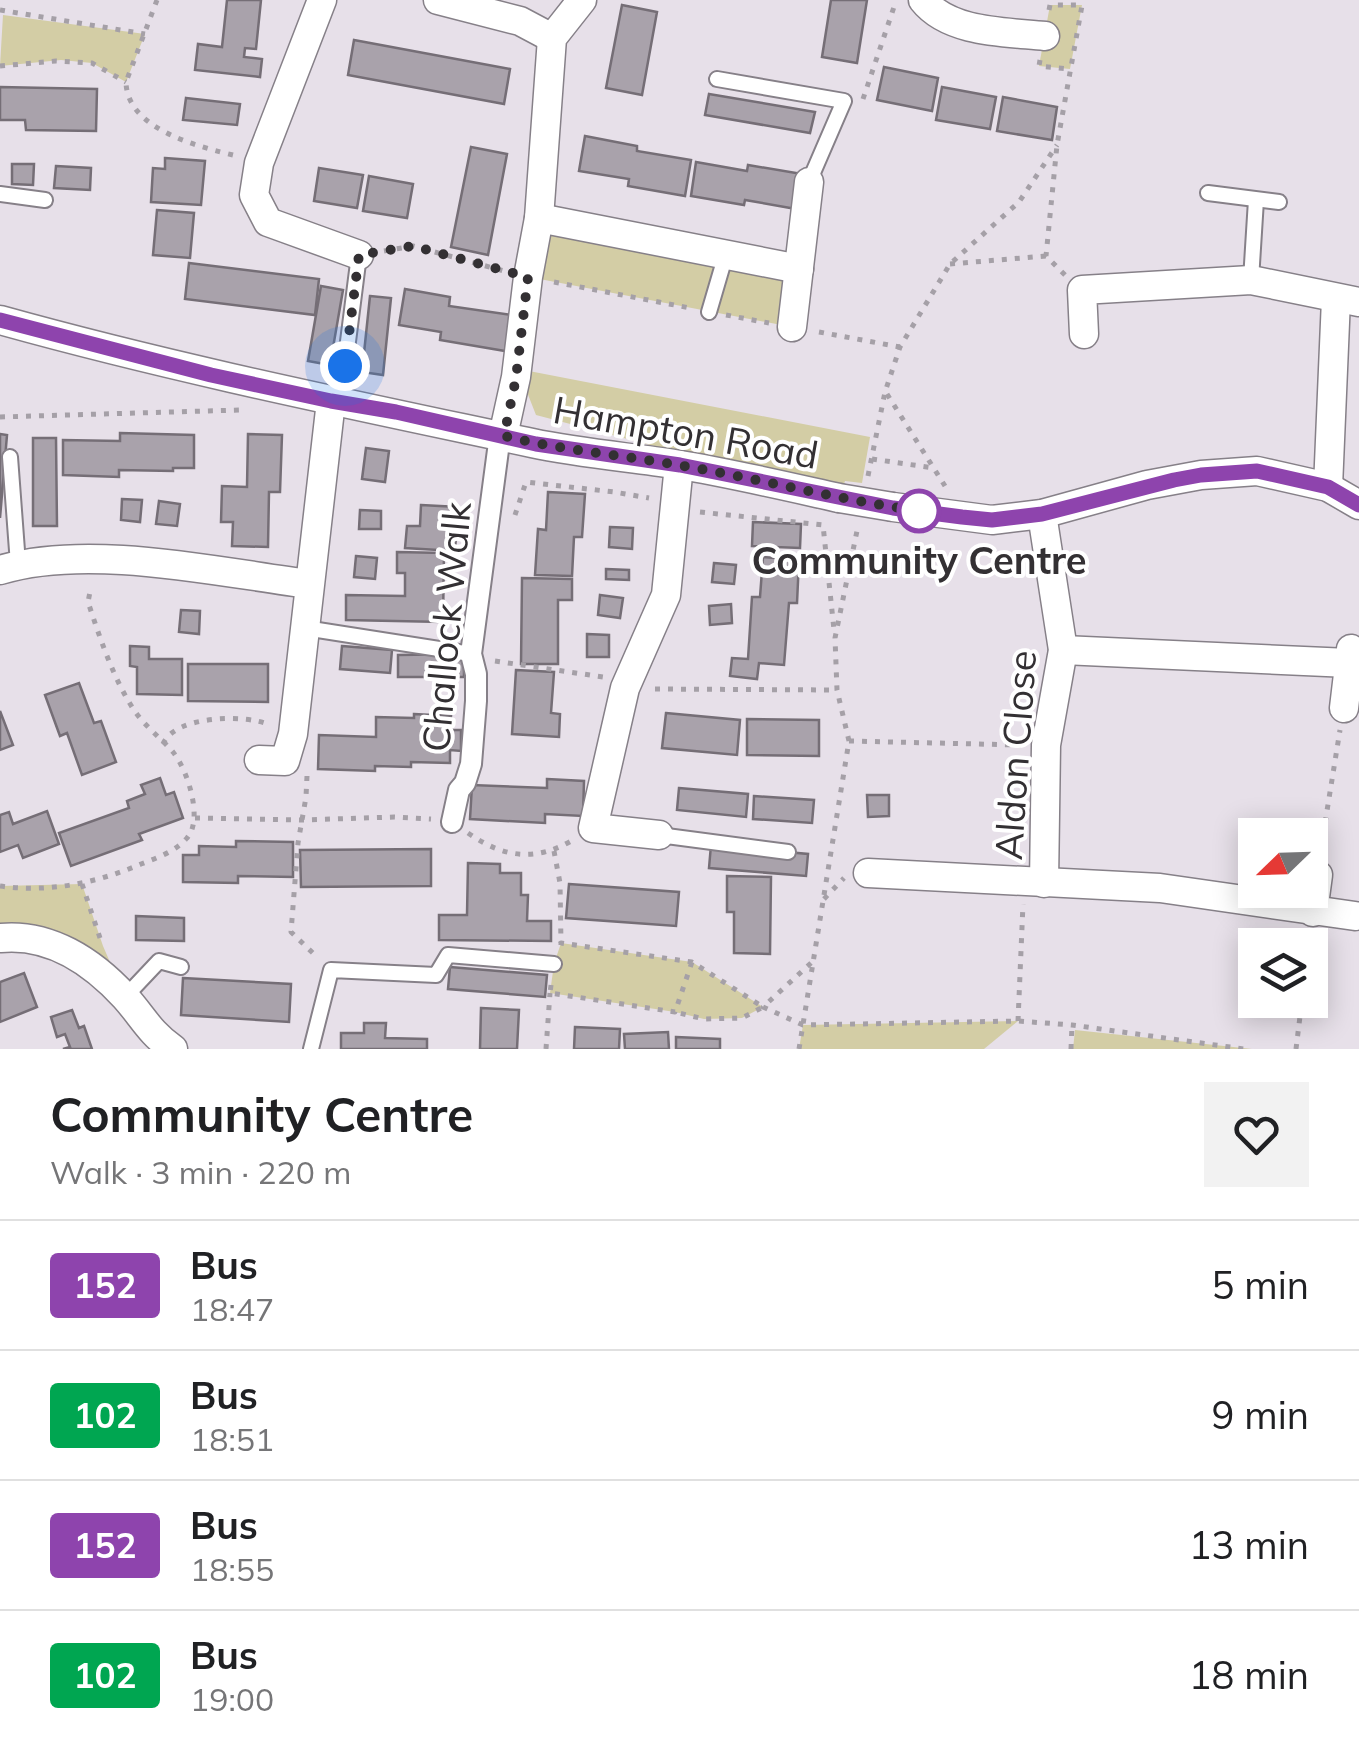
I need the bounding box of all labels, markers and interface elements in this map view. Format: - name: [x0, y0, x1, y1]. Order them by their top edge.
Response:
- your location: [320, 341, 370, 391]
- street label: Hampton Road: [550, 385, 822, 479]
- marker: Community Centre: [898, 490, 940, 532]
- street label: Challock Walk: [411, 500, 481, 754]
- place label: Community Centre: [751, 536, 1087, 584]
- street label: Aldon Close: [984, 649, 1046, 861]
- north arrow: [1238, 818, 1328, 908]
- map controls: [1238, 818, 1328, 1018]
- button: layers: [1238, 928, 1328, 1018]
- button: heart: [1204, 1082, 1309, 1187]
- text: Community Centre: [50, 1084, 473, 1144]
- text: Walk · 3 min · 220 m: [50, 1152, 351, 1192]
- text: Bus: [190, 1241, 258, 1289]
- text: 5 min: [1212, 1261, 1309, 1309]
- text: 152: [73, 1263, 137, 1307]
- text: 18:47: [190, 1289, 274, 1329]
- text: Bus: [190, 1371, 258, 1419]
- text: 9 min: [1212, 1391, 1309, 1439]
- text: 102: [73, 1393, 137, 1437]
- text: 18:51: [190, 1419, 274, 1459]
- text: Bus: [190, 1501, 258, 1549]
- text: 13 min: [1189, 1521, 1309, 1569]
- text: 152: [73, 1523, 137, 1567]
- text: 18:55: [190, 1549, 274, 1589]
- text: Bus: [190, 1631, 258, 1679]
- text: 18 min: [1189, 1651, 1309, 1699]
- text: 102: [73, 1653, 137, 1697]
- text: 19:00: [190, 1679, 274, 1719]

